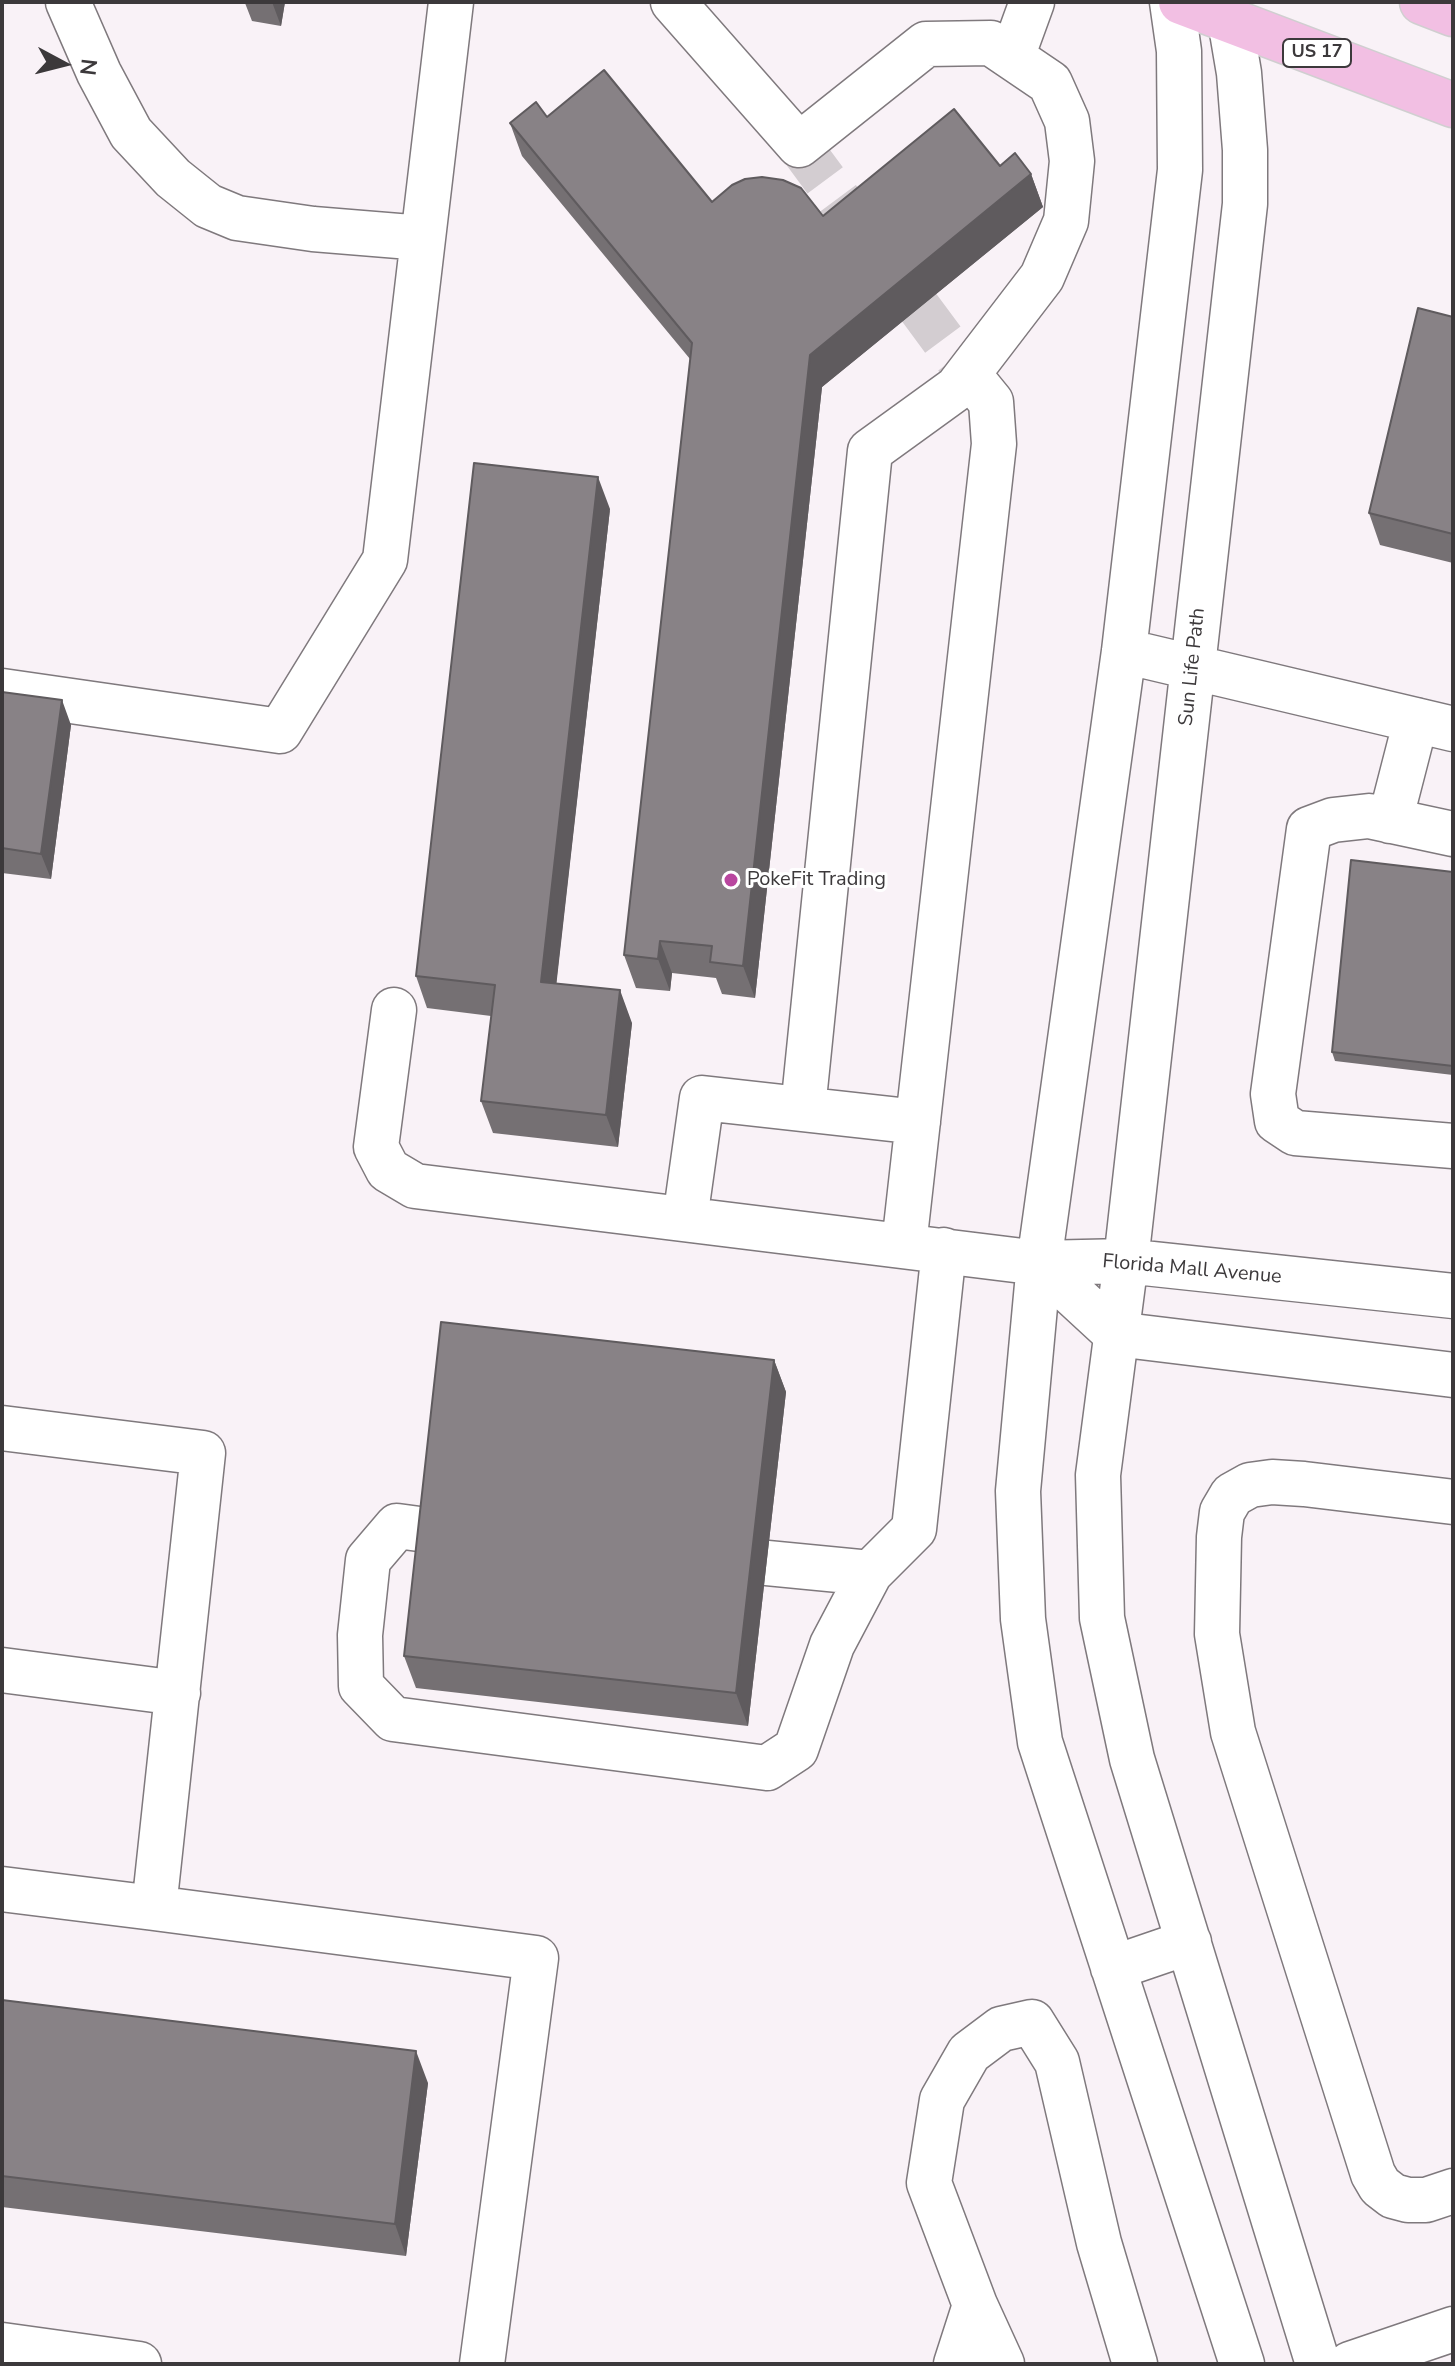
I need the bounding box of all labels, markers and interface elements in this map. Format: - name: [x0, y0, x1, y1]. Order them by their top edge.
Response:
- north arrow: [24, 24, 104, 104]
- road number: US 17: [1283, 39, 1351, 67]
- text: N: [72, 57, 104, 77]
- street label: Sun Life Path: [1175, 607, 1211, 727]
- place label: PokeFit Trading: [747, 868, 886, 892]
- marker: PokeFit Trading: [722, 871, 740, 889]
- street label: Florida Mall Avenue: [1101, 1250, 1283, 1290]

